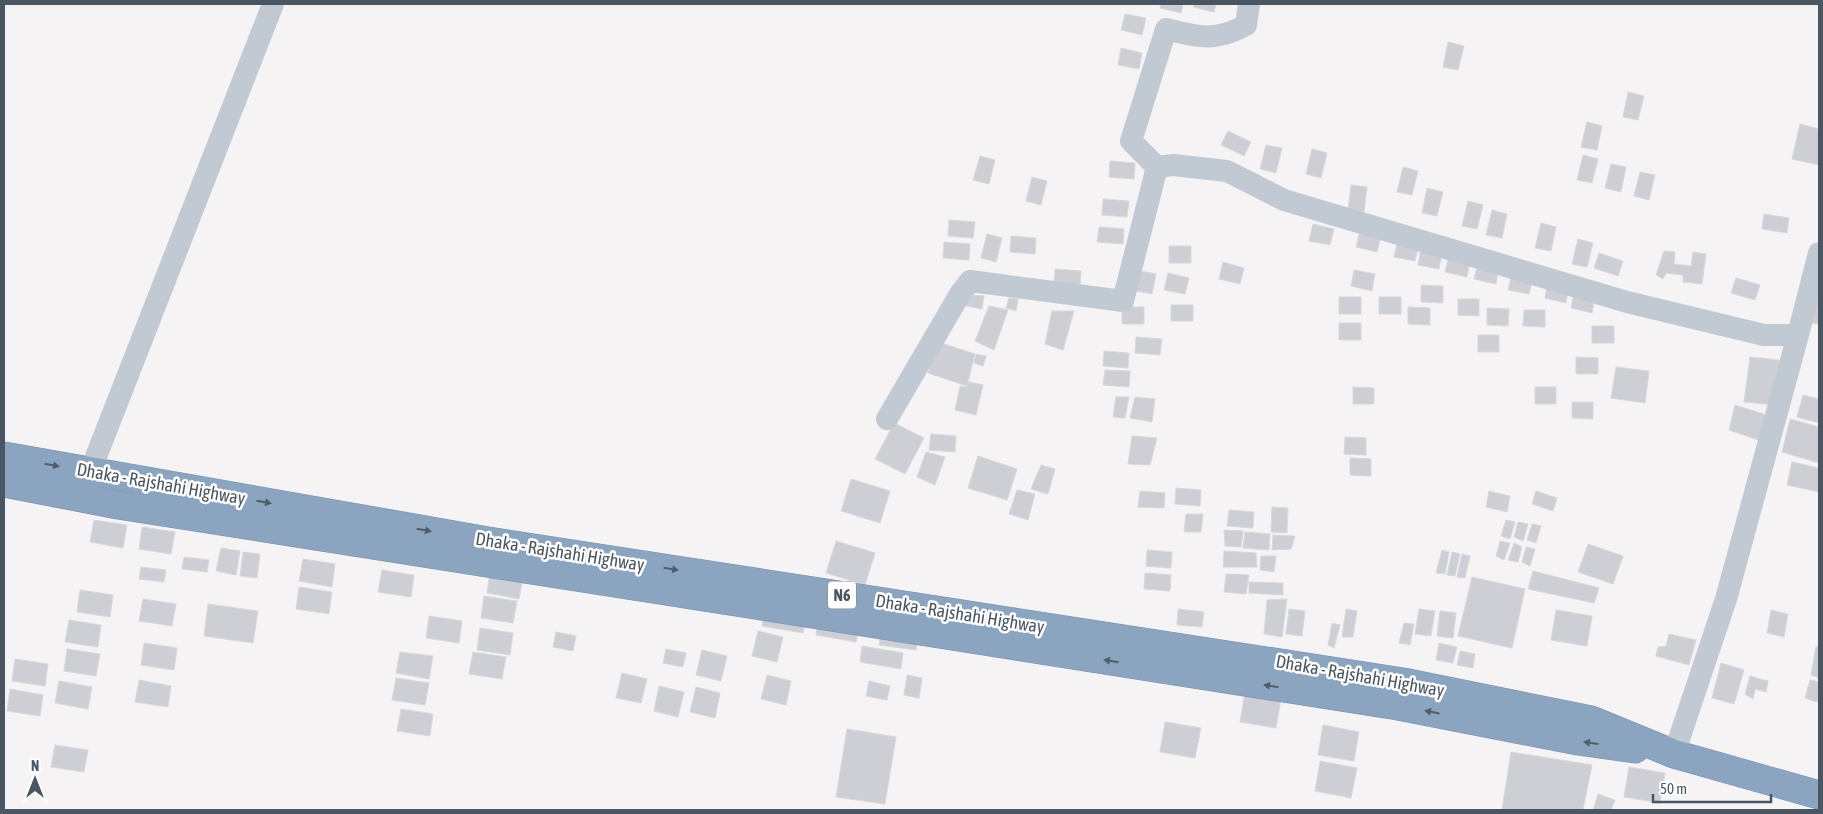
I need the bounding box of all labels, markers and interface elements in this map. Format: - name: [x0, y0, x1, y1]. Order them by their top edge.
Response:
- street label: Dhaka - Rajshahi Highway: [75, 458, 247, 509]
- one-way arrow: [44, 461, 60, 469]
- one-way arrow: [256, 498, 272, 506]
- one-way arrow: [416, 526, 432, 534]
- street label: Dhaka - Rajshahi Highway: [474, 528, 646, 575]
- one-way arrow: [663, 565, 679, 573]
- road number: N6: [828, 582, 856, 608]
- street label: Dhaka - Rajshahi Highway: [874, 590, 1046, 637]
- street label: Dhaka - Rajshahi Highway: [1274, 650, 1446, 701]
- one-way arrow: [1102, 657, 1118, 665]
- one-way arrow: [1263, 682, 1279, 690]
- one-way arrow: [1423, 708, 1439, 716]
- one-way arrow: [1583, 739, 1599, 747]
- north arrow: [10, 754, 60, 804]
- text: N: [31, 758, 39, 774]
- scale bar: [1653, 772, 1770, 804]
- text: 50 m: [1660, 780, 1687, 797]

